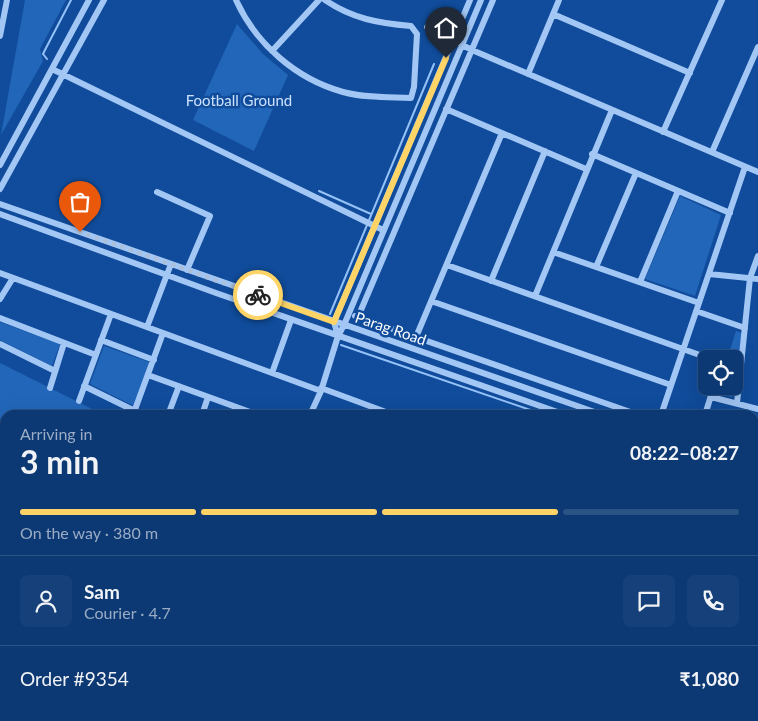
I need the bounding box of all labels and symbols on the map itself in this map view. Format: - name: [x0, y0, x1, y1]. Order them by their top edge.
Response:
- pin: [425, 7, 467, 58]
- park label: Football Ground: [186, 91, 292, 109]
- pin: [59, 181, 101, 232]
- courier: [233, 270, 283, 320]
- street label: Parag Road: [353, 307, 429, 349]

